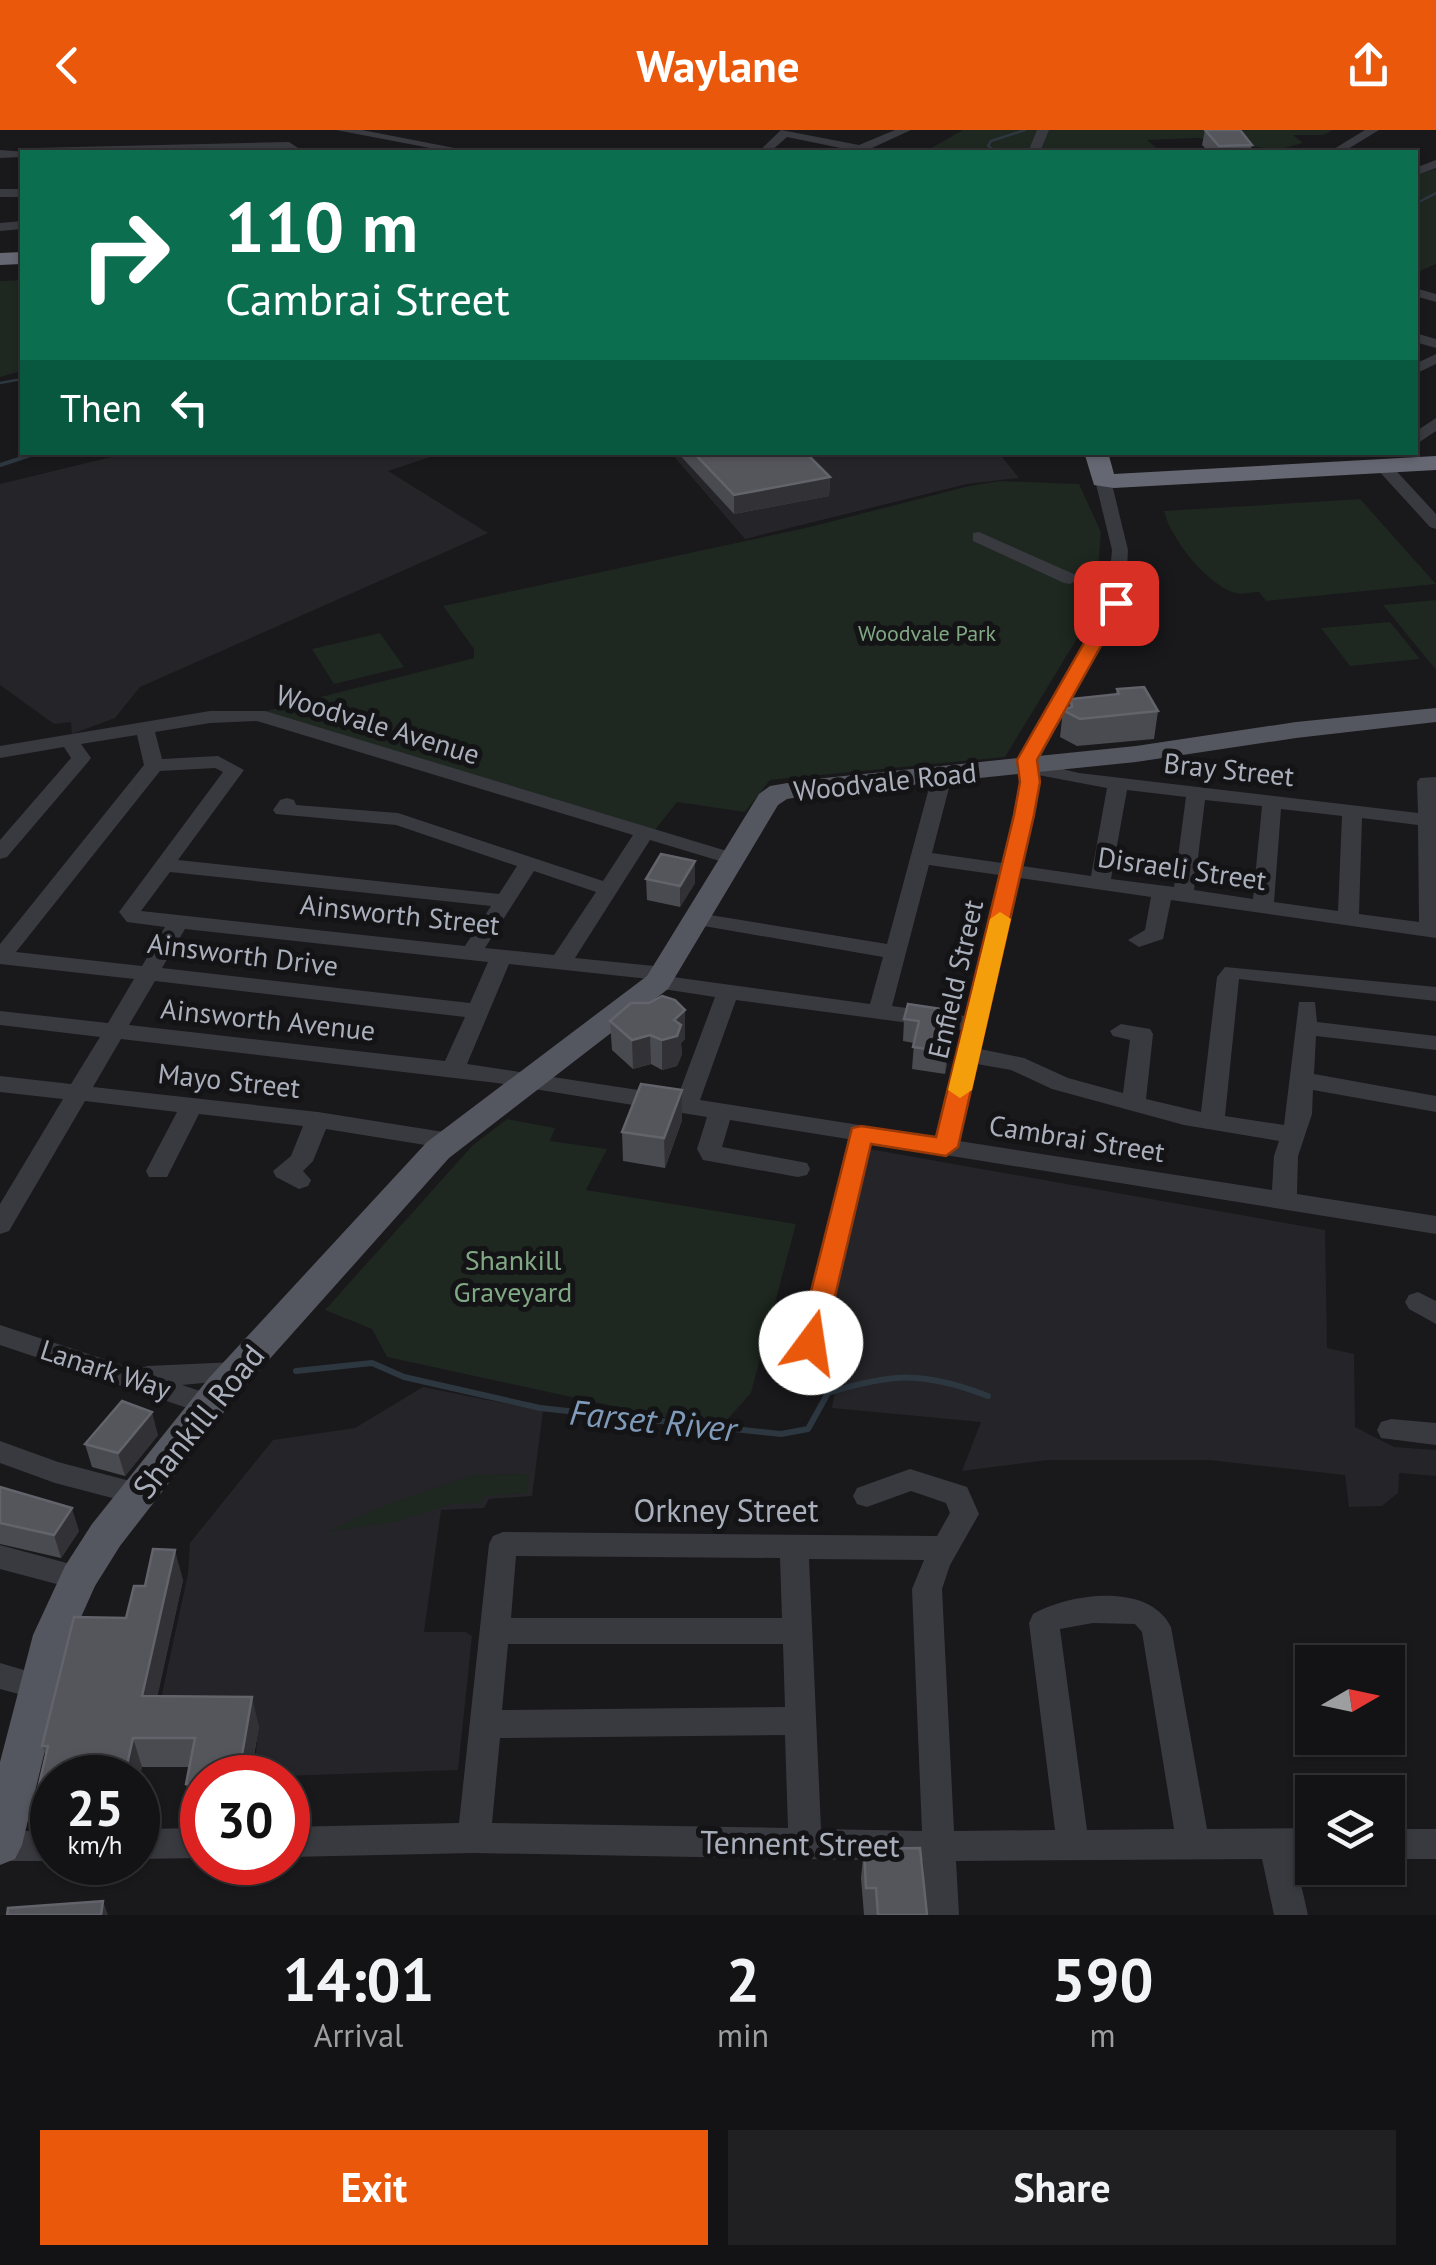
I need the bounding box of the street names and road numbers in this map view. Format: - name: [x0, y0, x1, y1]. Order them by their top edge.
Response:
- street label: Woodvale Avenue: [272, 675, 484, 773]
- street label: Bray Street: [1162, 744, 1296, 794]
- street label: Woodvale Road: [792, 753, 978, 809]
- street label: Disraeli Street: [1095, 838, 1269, 898]
- street label: Ainsworth Street: [298, 885, 502, 943]
- street label: Enfield Street: [919, 895, 991, 1062]
- street label: Ainsworth Drive: [146, 924, 340, 984]
- street label: Ainsworth Avenue: [159, 989, 377, 1049]
- street label: Mayo Street: [156, 1054, 302, 1106]
- street label: Cambrai Street: [987, 1106, 1168, 1170]
- street label: Lanark Way: [36, 1331, 176, 1407]
- street label: Shankill Road: [123, 1335, 273, 1507]
- street label: Orkney Street: [633, 1489, 819, 1531]
- street label: Tennent Street: [700, 1820, 900, 1866]

